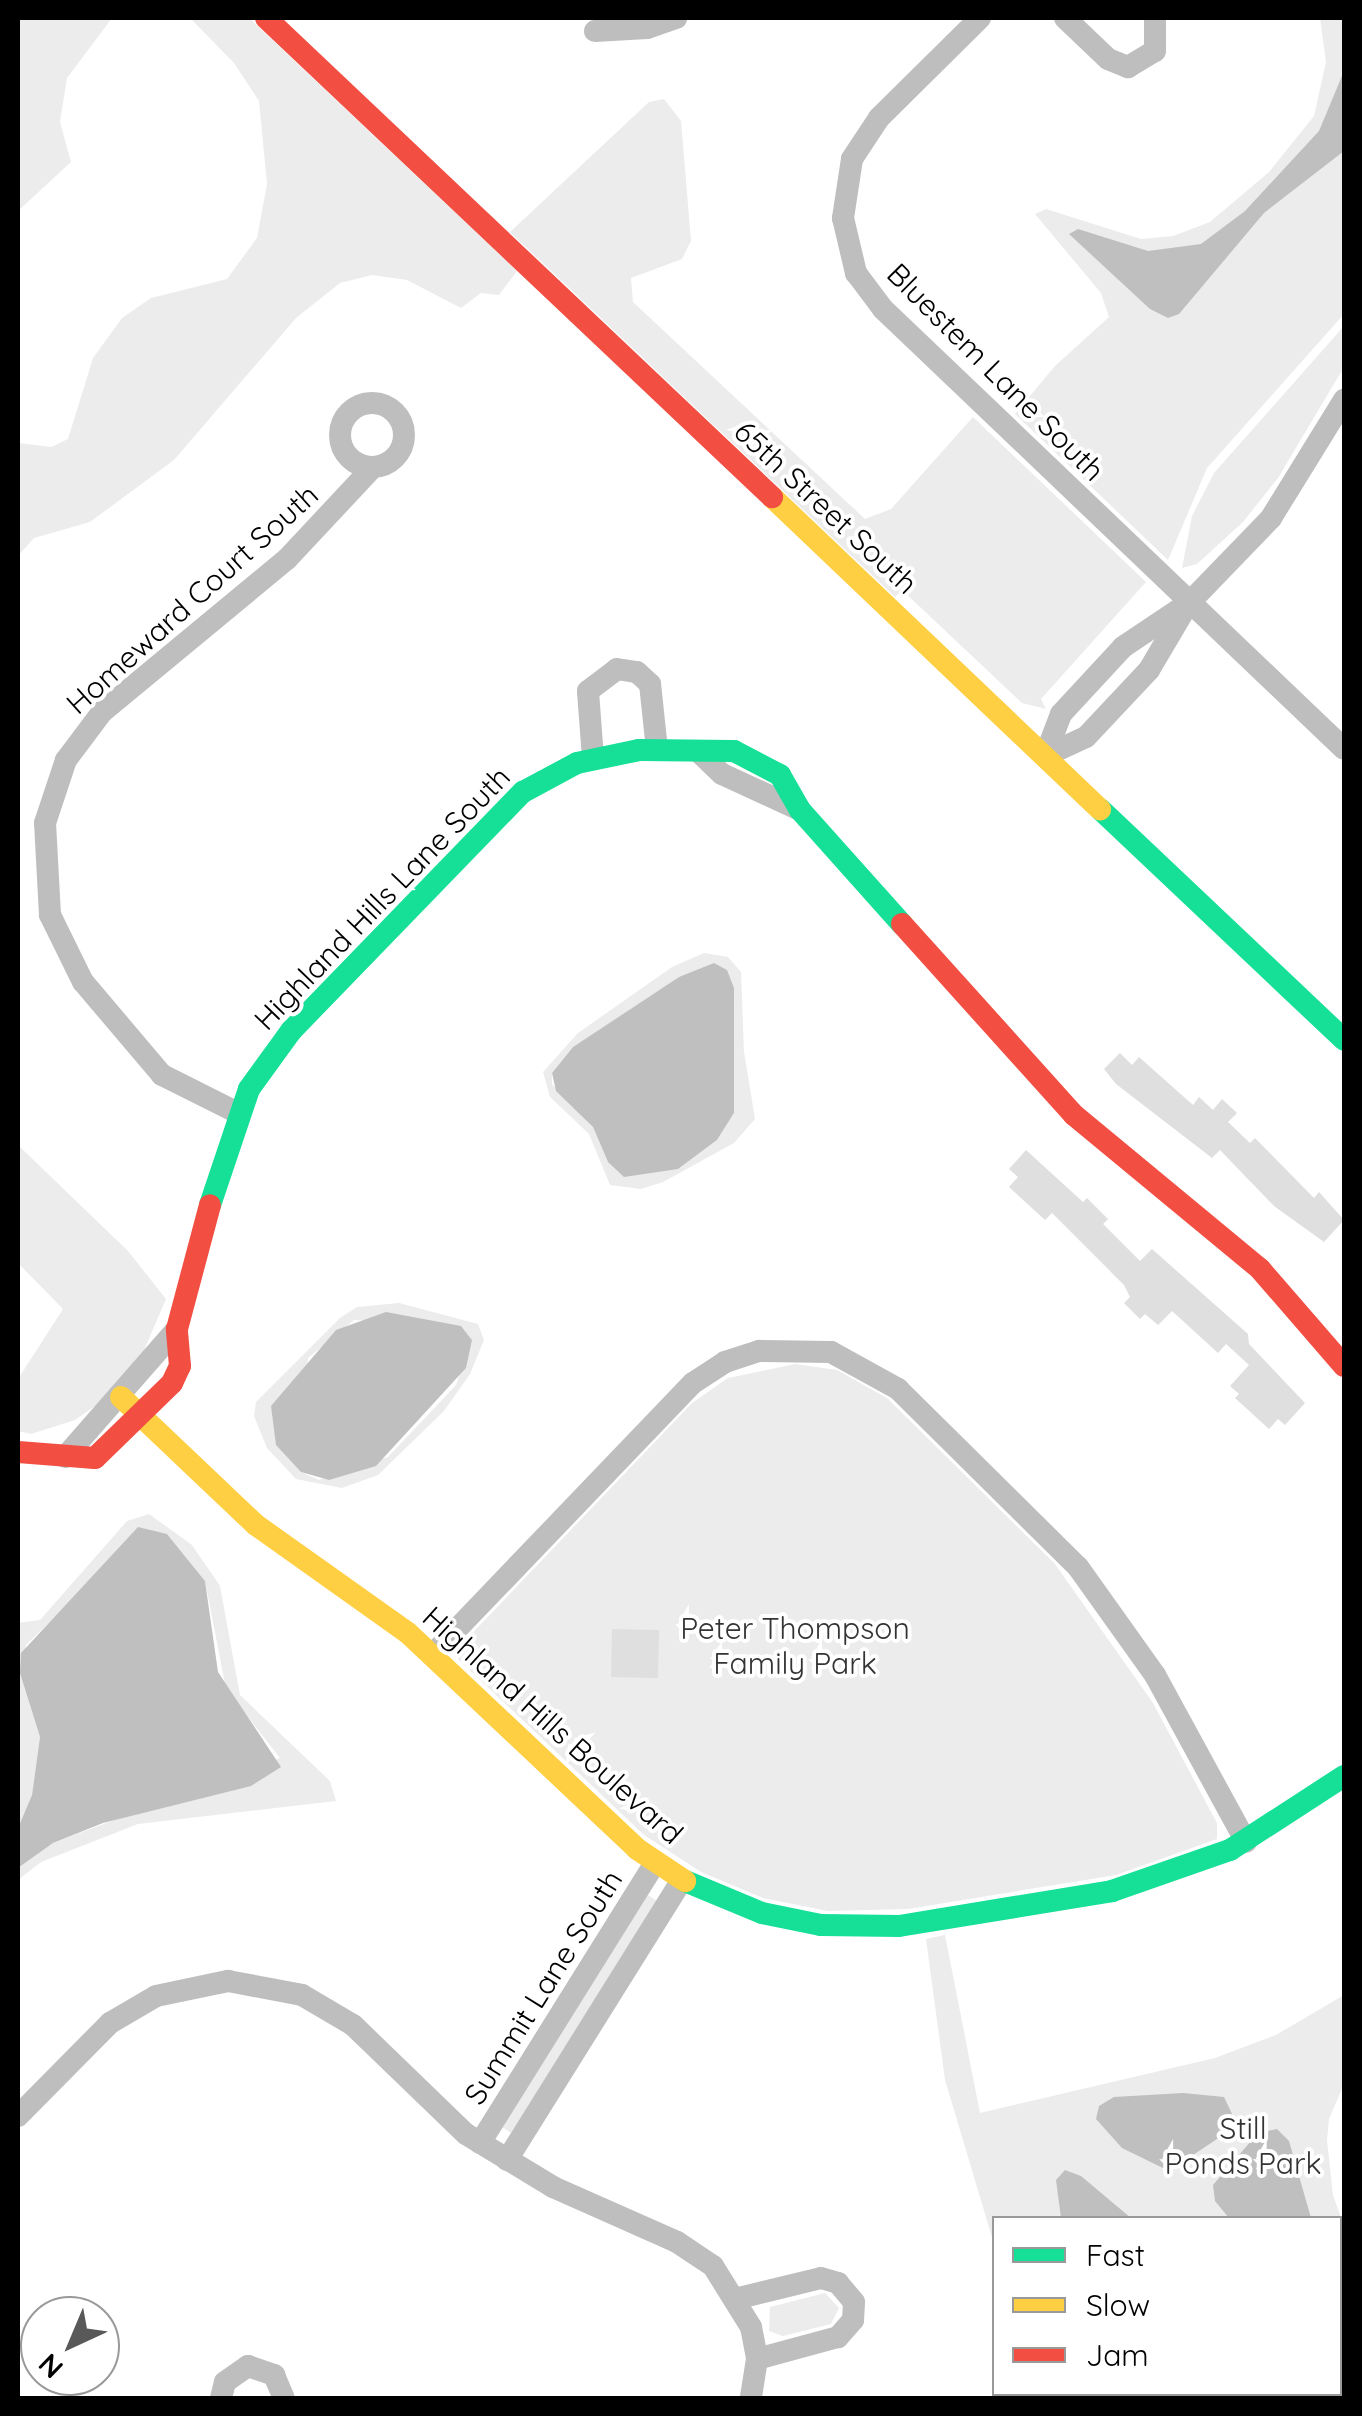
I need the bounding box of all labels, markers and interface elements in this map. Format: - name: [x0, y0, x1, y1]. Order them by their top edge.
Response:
- street label: Bluestem Lane South: [880, 256, 1112, 488]
- street label: 65th Street South: [727, 413, 925, 601]
- street label: Homeward Court South: [59, 477, 325, 721]
- street label: Highland Hills Lane South: [247, 759, 517, 1037]
- street label: Highland Hills Boulevard: [415, 1599, 691, 1851]
- park label: Peter Thompson Family Park: [680, 1610, 910, 1680]
- street label: Summit Lane South: [456, 1863, 630, 2111]
- park label: Still Ponds Park: [1165, 2110, 1321, 2180]
- legend: [992, 2216, 1342, 2396]
- text: Fast: [1086, 2236, 1145, 2274]
- text: Slow: [1086, 2286, 1150, 2324]
- north arrow: [20, 2296, 120, 2396]
- text: Jam: [1086, 2336, 1149, 2374]
- text: N: [31, 2347, 70, 2386]

